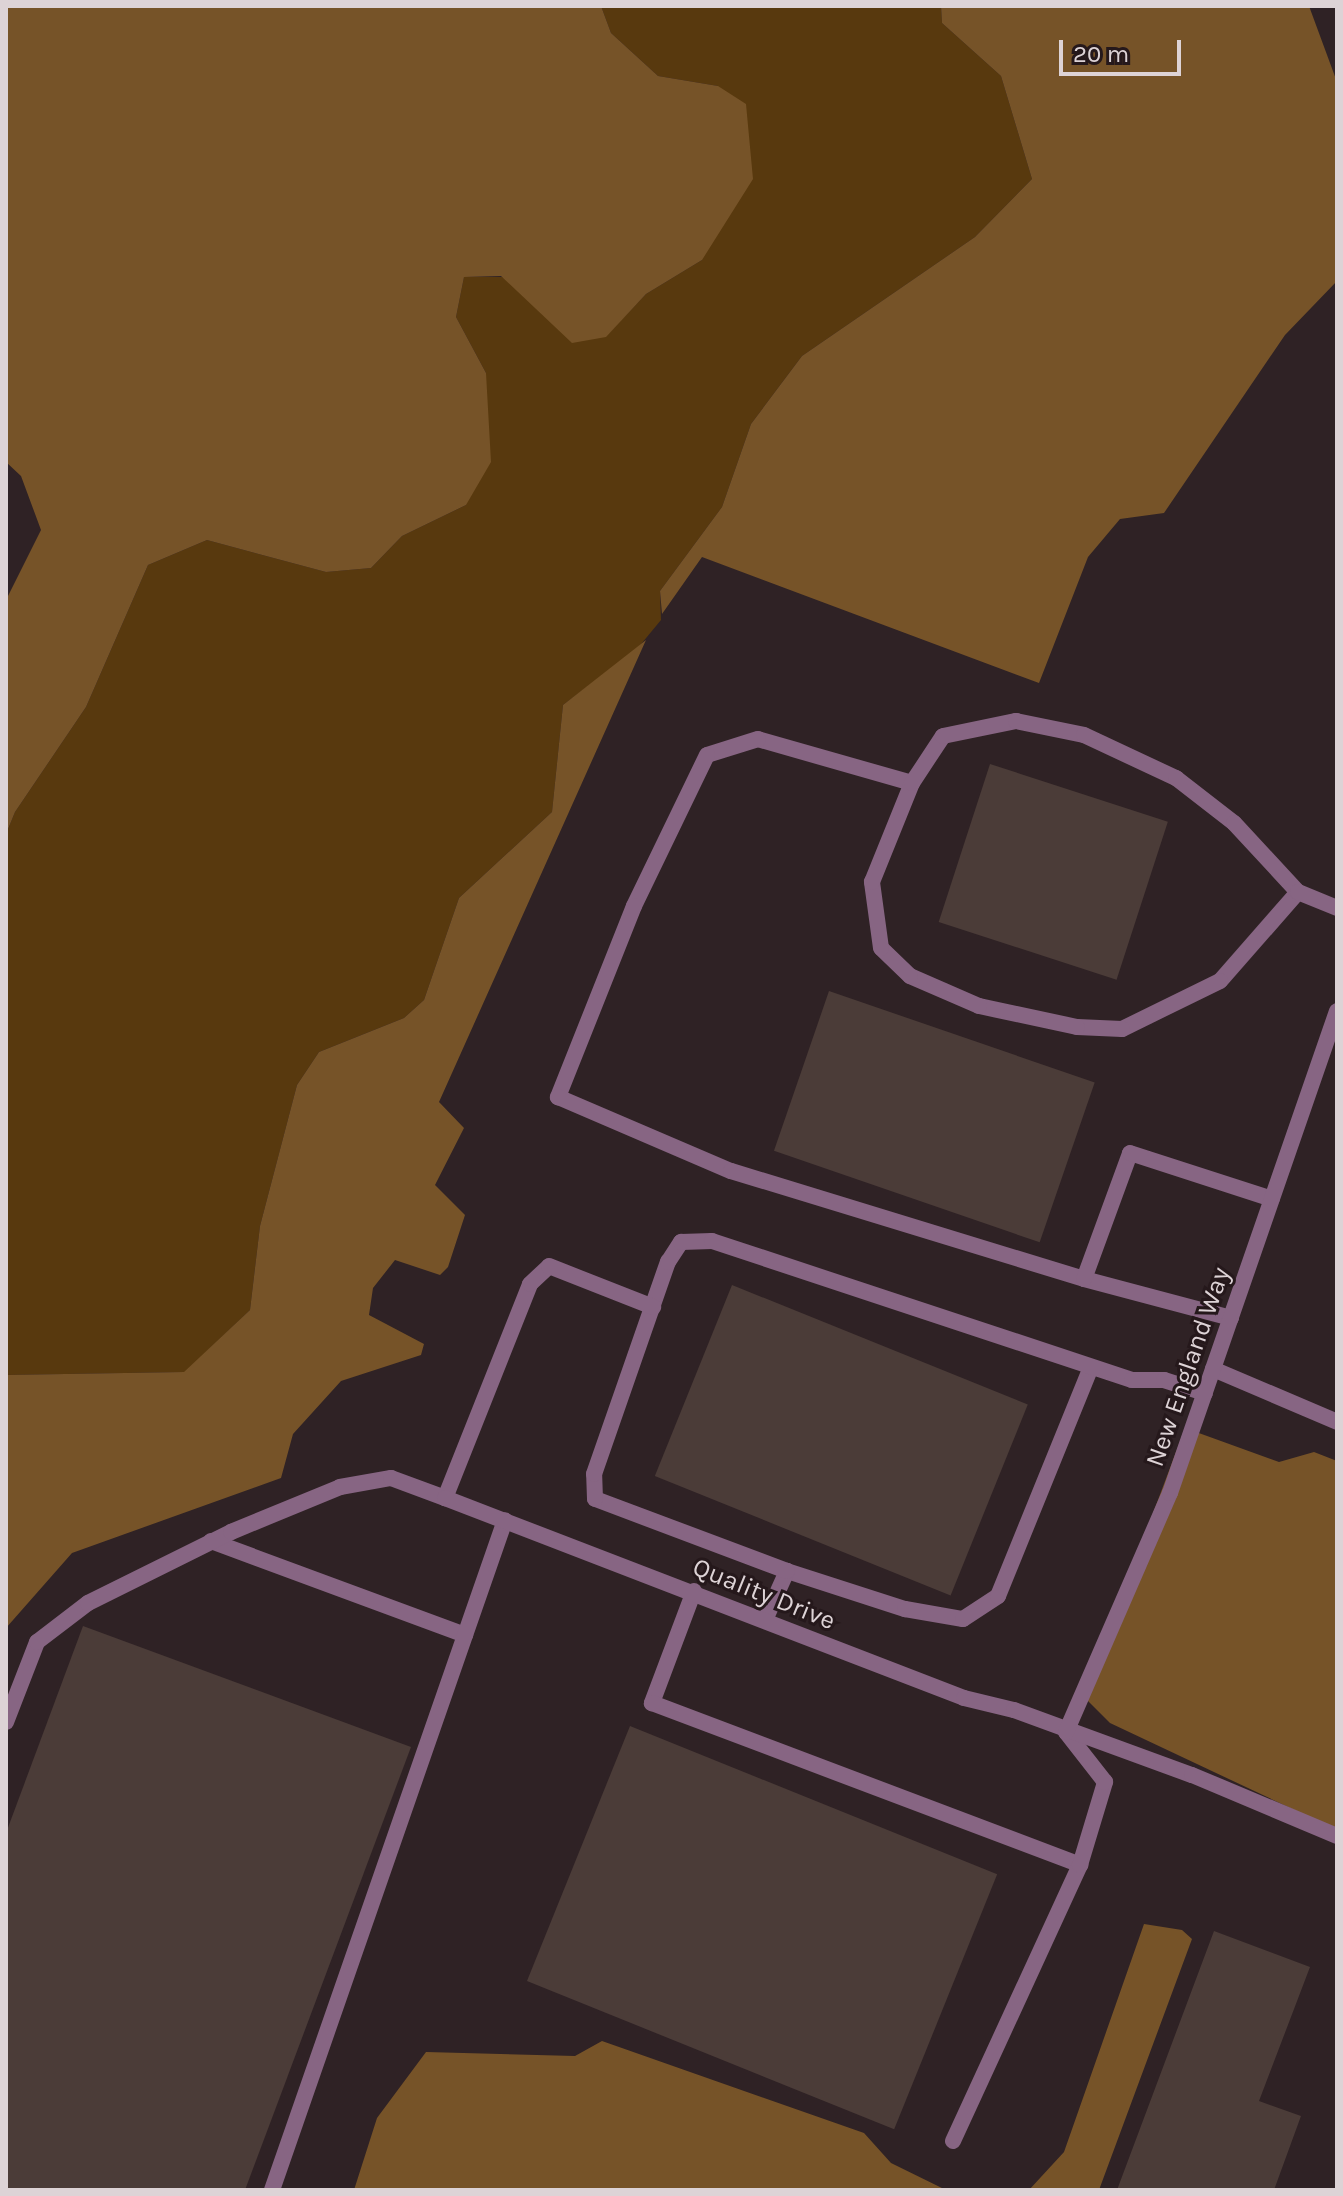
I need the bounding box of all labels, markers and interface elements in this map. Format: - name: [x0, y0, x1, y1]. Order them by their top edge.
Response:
- scale bar: [1063, 24, 1185, 74]
- text: 20 m: [1073, 40, 1129, 68]
- street label: New England Way: [1139, 1263, 1237, 1471]
- street label: Quality Drive: [688, 1551, 840, 1637]

